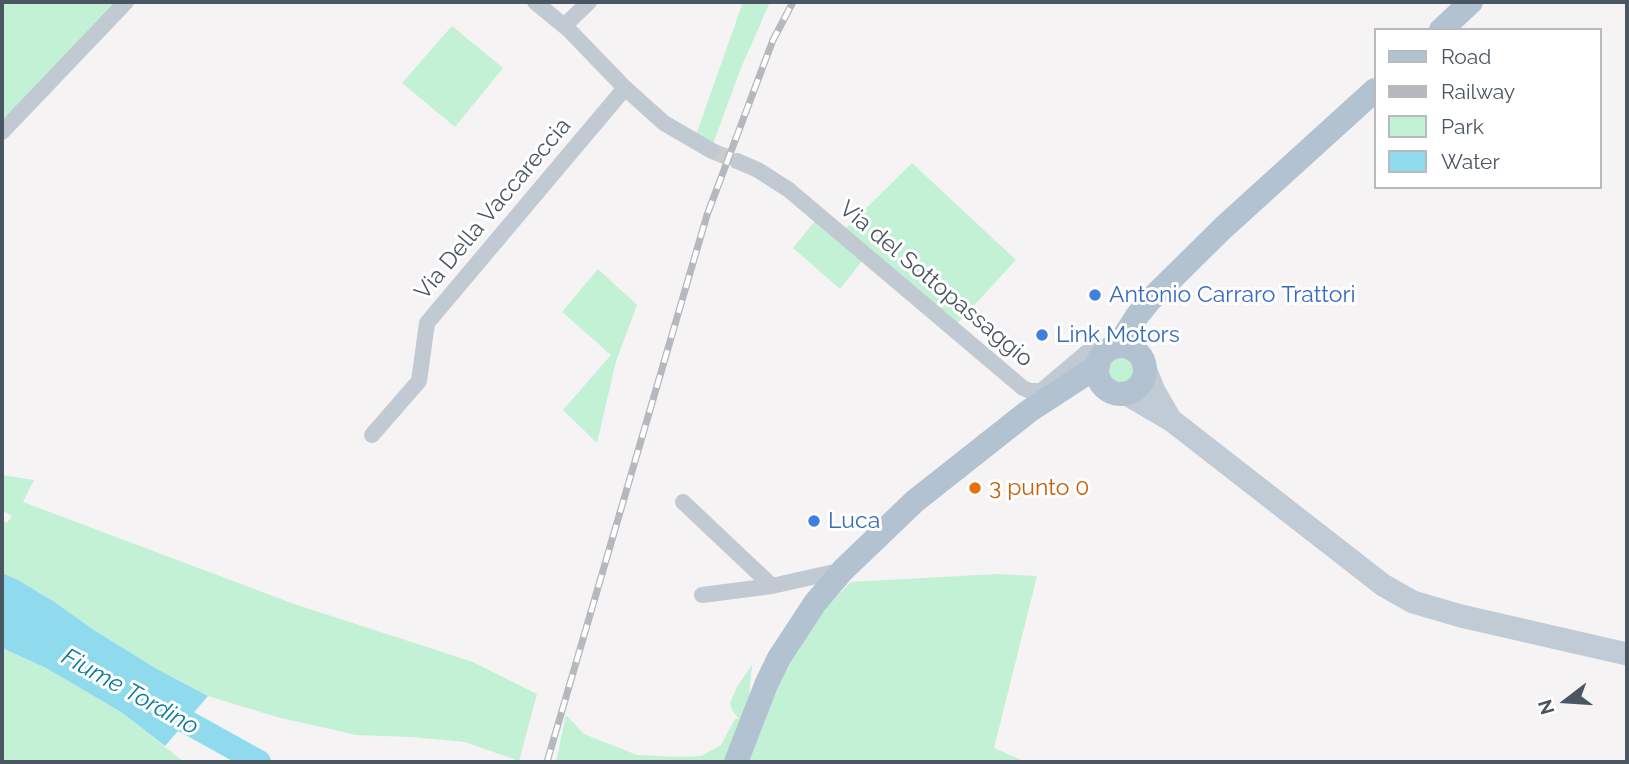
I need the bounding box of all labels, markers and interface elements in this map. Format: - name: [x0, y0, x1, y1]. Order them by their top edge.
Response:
- legend: [1374, 28, 1601, 189]
- text: Road: [1441, 44, 1491, 69]
- text: Railway: [1441, 79, 1515, 104]
- street label: Via Della Vaccareccia: [409, 113, 577, 305]
- text: Park: [1441, 114, 1484, 139]
- text: Water: [1441, 149, 1500, 174]
- street label: Via del Sottopassaggio: [834, 195, 1038, 373]
- place label: Antonio Carraro Trattori: [1109, 281, 1356, 309]
- marker: Antonio Carraro Trattori: [1087, 287, 1103, 303]
- place label: Link Motors: [1056, 321, 1180, 349]
- marker: Link Motors: [1034, 327, 1050, 343]
- place label: 3 punto 0: [989, 474, 1089, 502]
- marker: 3 punto 0: [967, 480, 983, 496]
- place label: Luca: [828, 507, 880, 535]
- marker: Luca: [806, 513, 822, 529]
- water label: Fiume Tordino: [57, 643, 203, 741]
- north arrow: [1531, 666, 1601, 736]
- text: N: [1533, 697, 1559, 717]

